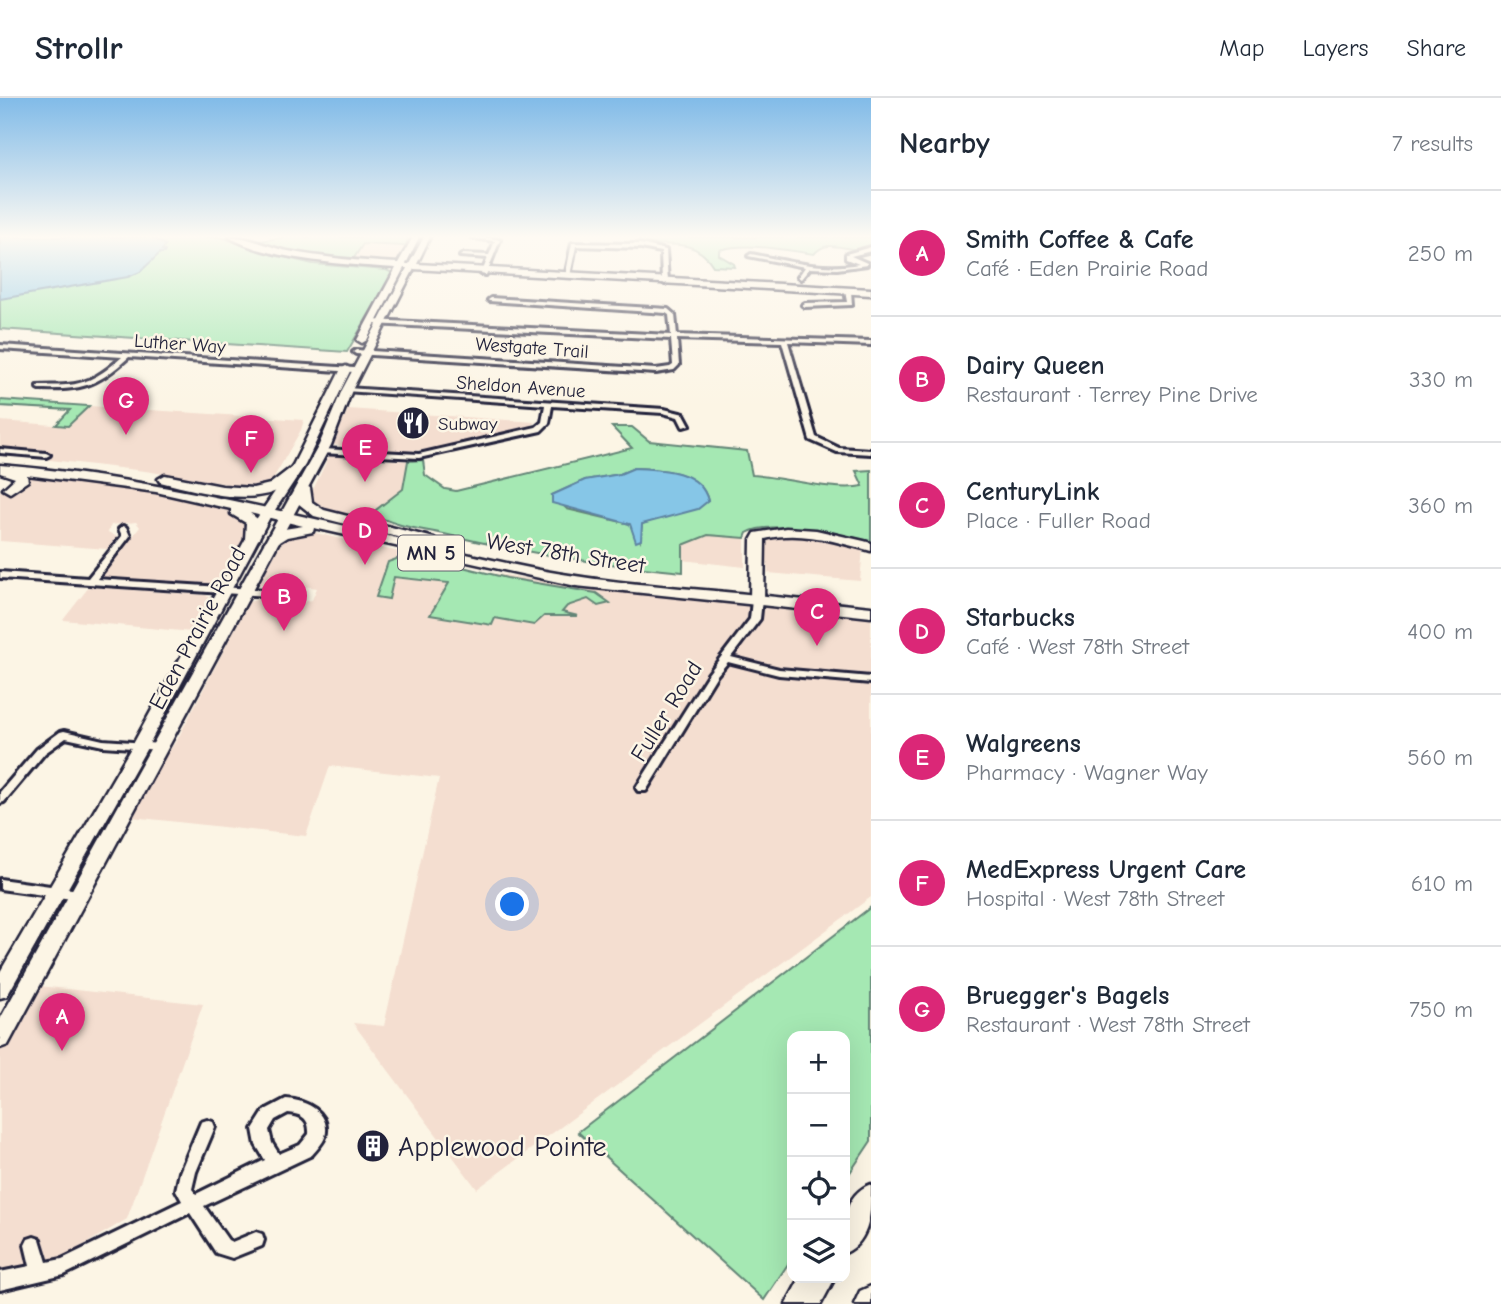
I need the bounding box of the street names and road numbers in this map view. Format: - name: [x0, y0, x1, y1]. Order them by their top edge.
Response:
- street label: Luther Way: [134, 330, 227, 358]
- street label: Westgate Trail: [475, 333, 589, 363]
- street label: Sheldon Avenue: [456, 372, 586, 402]
- street label: West 78th Street: [485, 528, 649, 580]
- road number: MN 5: [398, 536, 464, 570]
- street label: Eden Prairie Road: [143, 542, 252, 714]
- street label: Fuller Road: [625, 656, 708, 766]

